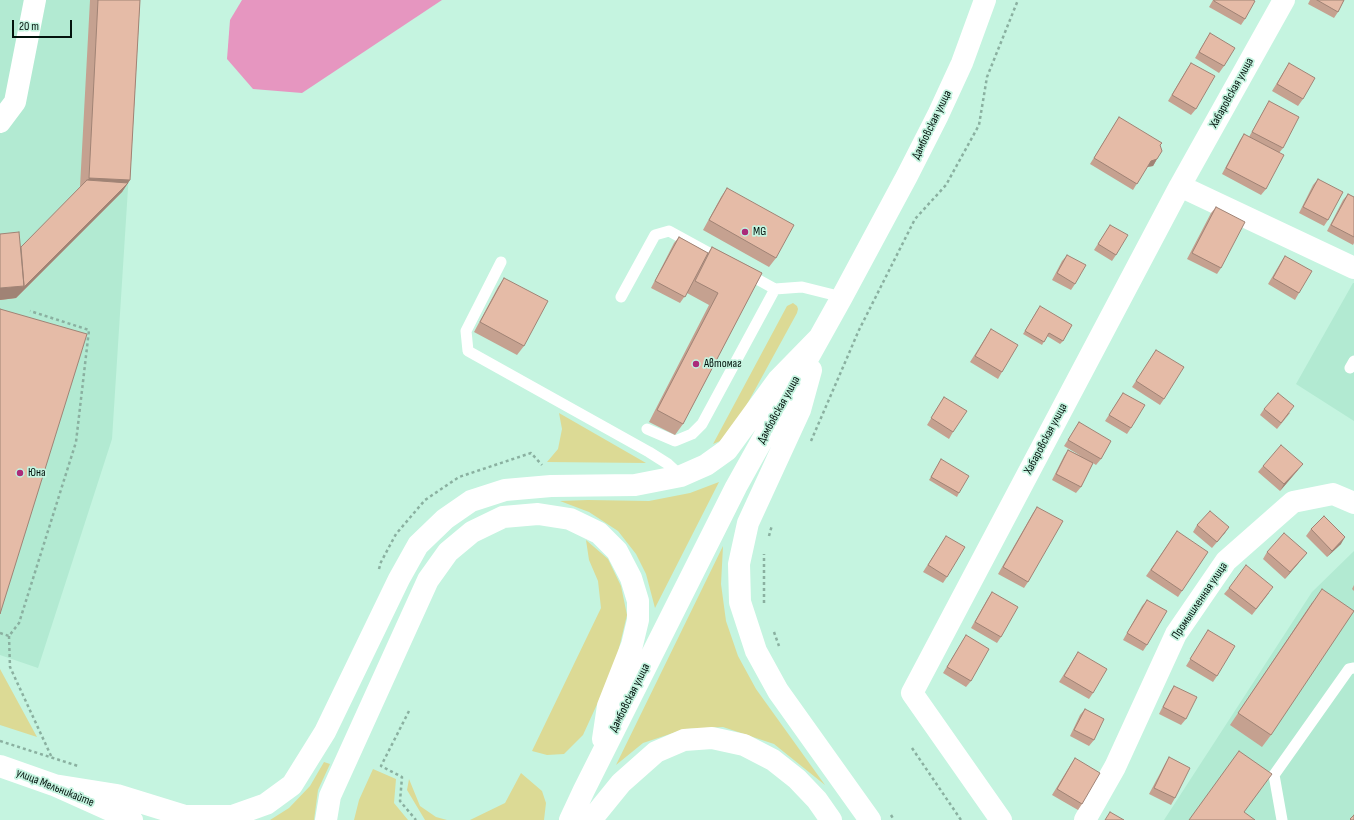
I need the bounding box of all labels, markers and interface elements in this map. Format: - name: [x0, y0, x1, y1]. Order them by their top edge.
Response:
- scale bar: [14, 12, 74, 38]
- text: 20 m: [19, 19, 39, 34]
- street label: Хабаровская улица: [1207, 55, 1257, 131]
- street label: Дамбовская улица: [909, 88, 955, 162]
- place label: MG: [753, 225, 766, 239]
- marker: MG: [740, 227, 750, 237]
- place label: Автомаг: [704, 357, 742, 371]
- marker: Автомаг: [691, 359, 701, 369]
- street label: Дамбовская улица: [755, 374, 803, 446]
- street label: Хабаровская улица: [1021, 401, 1071, 477]
- place label: Юна: [28, 466, 46, 480]
- marker: Юна: [15, 468, 25, 478]
- street label: Промышленная улица: [1169, 560, 1231, 642]
- street label: Дамбовская улица: [607, 661, 653, 735]
- street label: улица Мельникайте: [14, 766, 96, 810]

